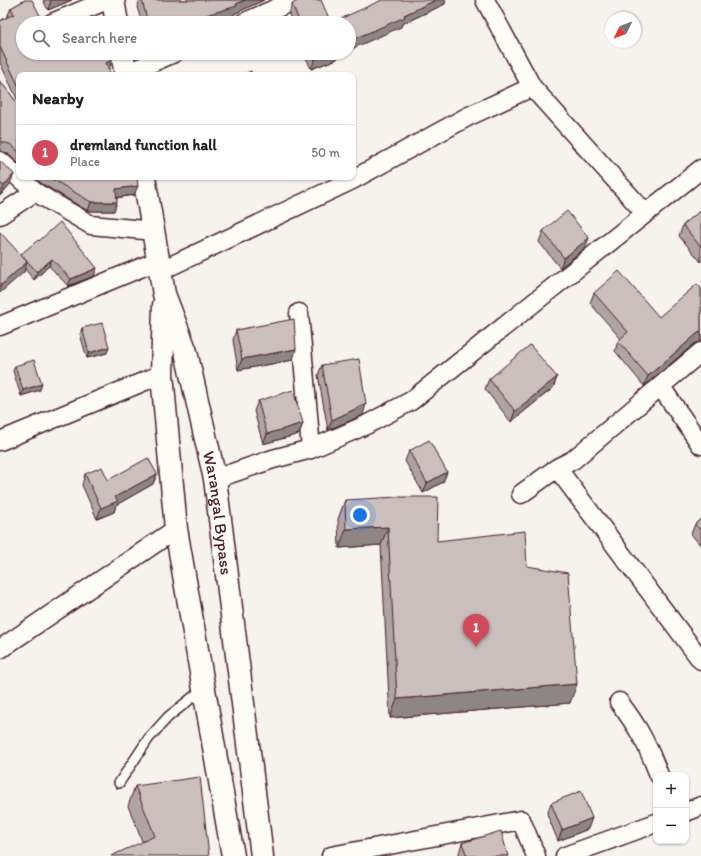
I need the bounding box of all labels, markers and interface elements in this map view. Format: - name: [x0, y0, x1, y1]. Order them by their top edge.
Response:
- north arrow: [605, 12, 641, 48]
- search box: [16, 16, 356, 60]
- icon: search: [30, 27, 52, 49]
- text: Search here: [62, 29, 137, 47]
- text: Nearby: [32, 88, 84, 108]
- text: dremland function hall: [70, 136, 217, 154]
- text: 1: [42, 145, 48, 160]
- text: 50 m: [311, 145, 340, 160]
- text: Place: [70, 154, 100, 169]
- street label: Warangal Bypass: [199, 449, 237, 576]
- your location: [350, 505, 370, 525]
- pin: 1: [463, 614, 489, 647]
- map controls: [653, 772, 689, 844]
- button: +: [653, 772, 689, 808]
- button: −: [653, 808, 689, 844]

